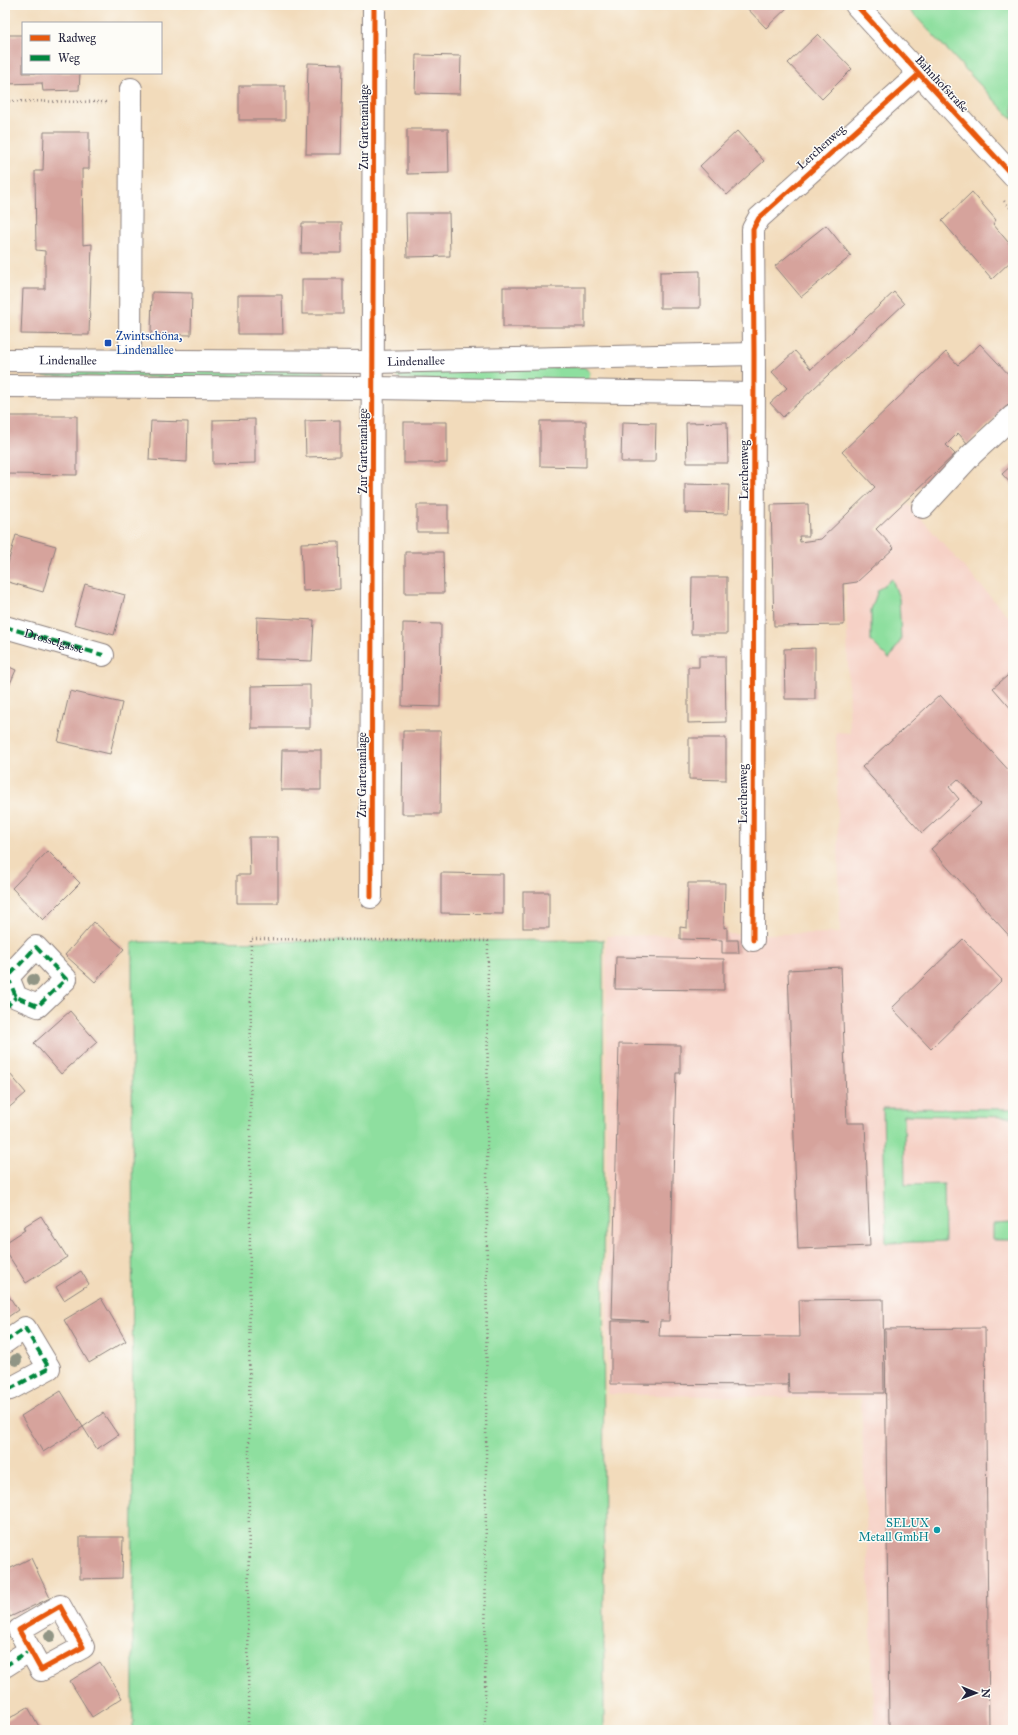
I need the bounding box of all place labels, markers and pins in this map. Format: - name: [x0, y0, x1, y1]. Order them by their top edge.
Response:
- place label: Zwintschöna, Lindenallee: [116, 329, 182, 357]
- marker: Zwintschöna, Lindenallee: [103, 338, 113, 348]
- place label: SELUX Metall GmbH: [859, 1516, 930, 1544]
- marker: SELUX Metall GmbH: [932, 1525, 942, 1535]

